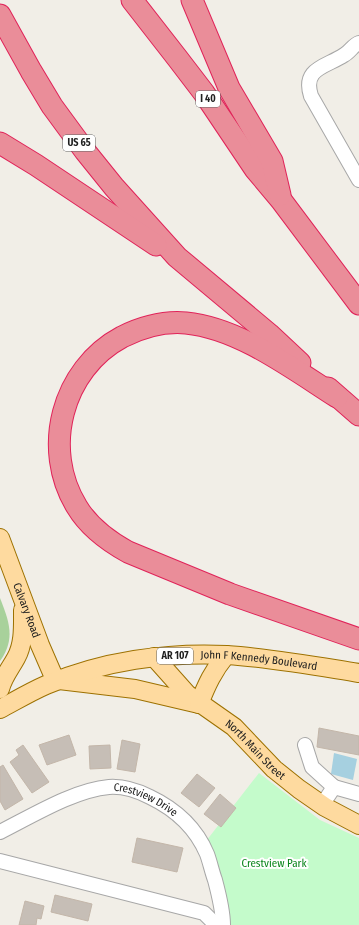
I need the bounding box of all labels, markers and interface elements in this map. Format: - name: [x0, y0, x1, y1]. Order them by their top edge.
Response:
- road number: I 40: [196, 91, 220, 107]
- road number: US 65: [63, 135, 95, 151]
- street label: Calvary Road: [11, 581, 43, 640]
- road number: AR 107: [157, 648, 193, 664]
- street label: John F Kennedy Boulevard: [200, 648, 318, 673]
- street label: North Main Street: [223, 717, 288, 782]
- street label: Crestview Drive: [113, 780, 180, 819]
- park label: Crestview Park: [241, 857, 307, 870]

